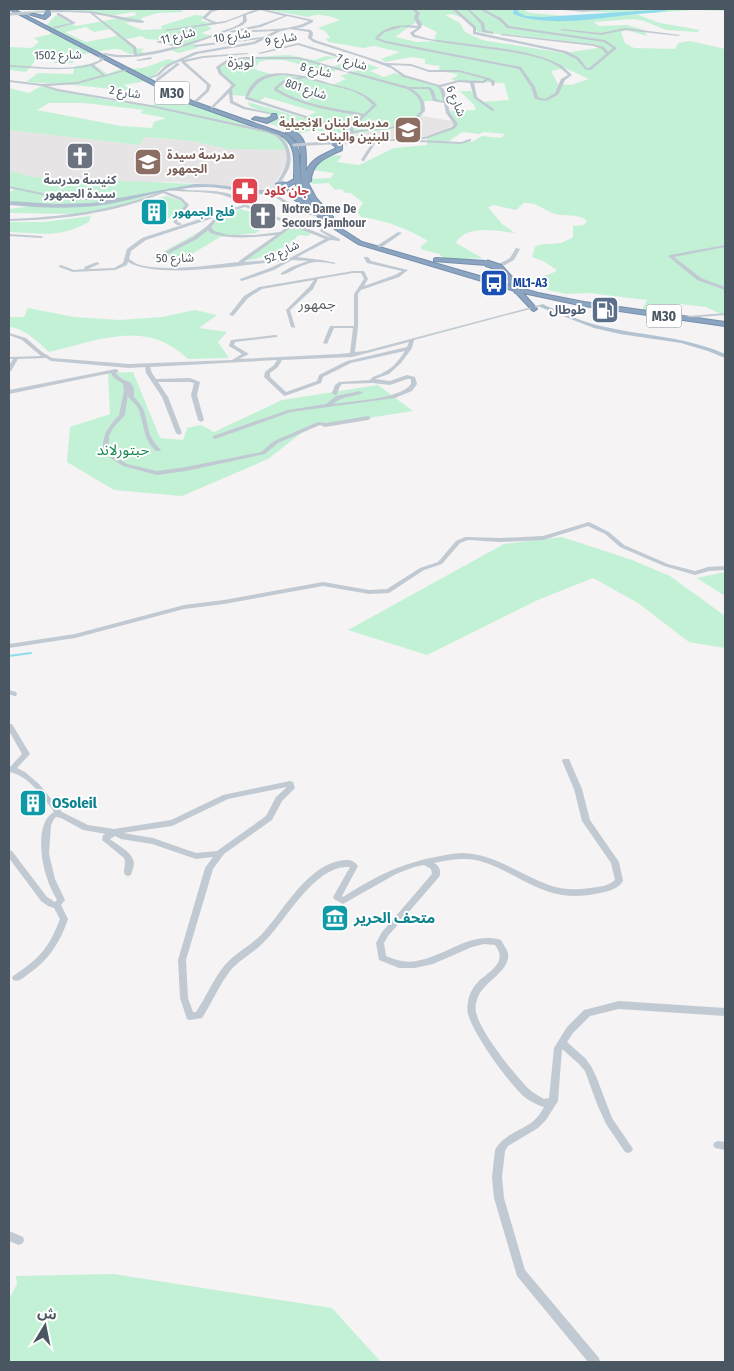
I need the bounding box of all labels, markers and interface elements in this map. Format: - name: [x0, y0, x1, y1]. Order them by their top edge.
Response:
- street label: شارع 11: [159, 25, 197, 49]
- street label: شارع 10: [213, 26, 252, 48]
- street label: شارع 9: [264, 29, 298, 51]
- street label: شارع 1502: [34, 48, 82, 64]
- street label: شارع 7: [335, 51, 369, 75]
- district label: لويزة: [228, 53, 255, 71]
- street label: شارع 8: [298, 59, 333, 83]
- street label: شارع 801: [283, 76, 329, 104]
- road number: M30: [154, 82, 190, 105]
- street label: شارع 2: [108, 83, 142, 103]
- street label: شارع 6: [441, 83, 469, 119]
- school or university icon: مدرسة لبنان الإنجيلية للبنين والبنات: [393, 115, 423, 145]
- place label: مدرسة لبنان الإنجيلية للبنين والبنات: [279, 116, 389, 144]
- church icon: كنيسة مدرسة سيدة الجمهور: [65, 141, 95, 171]
- school or university icon: مدرسة سيدة الجمهور: [133, 147, 163, 177]
- place label: مدرسة سيدة الجمهور: [166, 148, 235, 176]
- place label: كنيسة مدرسة سيدة الجمهور: [43, 173, 117, 201]
- pharmacy icon: جان كلود: [230, 176, 260, 206]
- place label: جان كلود: [264, 184, 309, 198]
- building icon: فلج الجمهور: [139, 197, 169, 227]
- church icon: Notre Dame De Secours Jamhour: [248, 201, 278, 231]
- place label: Notre Dame De Secours Jamhour: [282, 202, 366, 230]
- place label: فلج الجمهور: [172, 205, 235, 221]
- street label: شارع 52: [262, 237, 303, 268]
- street label: شارع 50: [156, 251, 194, 267]
- bus stop icon: ML1-A3: [479, 268, 509, 298]
- place label: ML1-A3: [513, 276, 548, 290]
- district label: جمهور: [297, 295, 336, 313]
- fuel station icon: طوطال: [590, 295, 620, 325]
- place label: طوطال: [549, 303, 586, 317]
- road number: M30: [646, 304, 682, 328]
- park label: حبتورلاند: [97, 441, 149, 459]
- building icon: OSoleil: [18, 788, 48, 818]
- place label: OSoleil: [52, 794, 98, 812]
- museum icon: متحف الحرير: [320, 903, 350, 933]
- place label: متحف الحرير: [353, 909, 435, 927]
- north arrow: [20, 1301, 70, 1351]
- text: ش: [36, 1304, 58, 1324]

